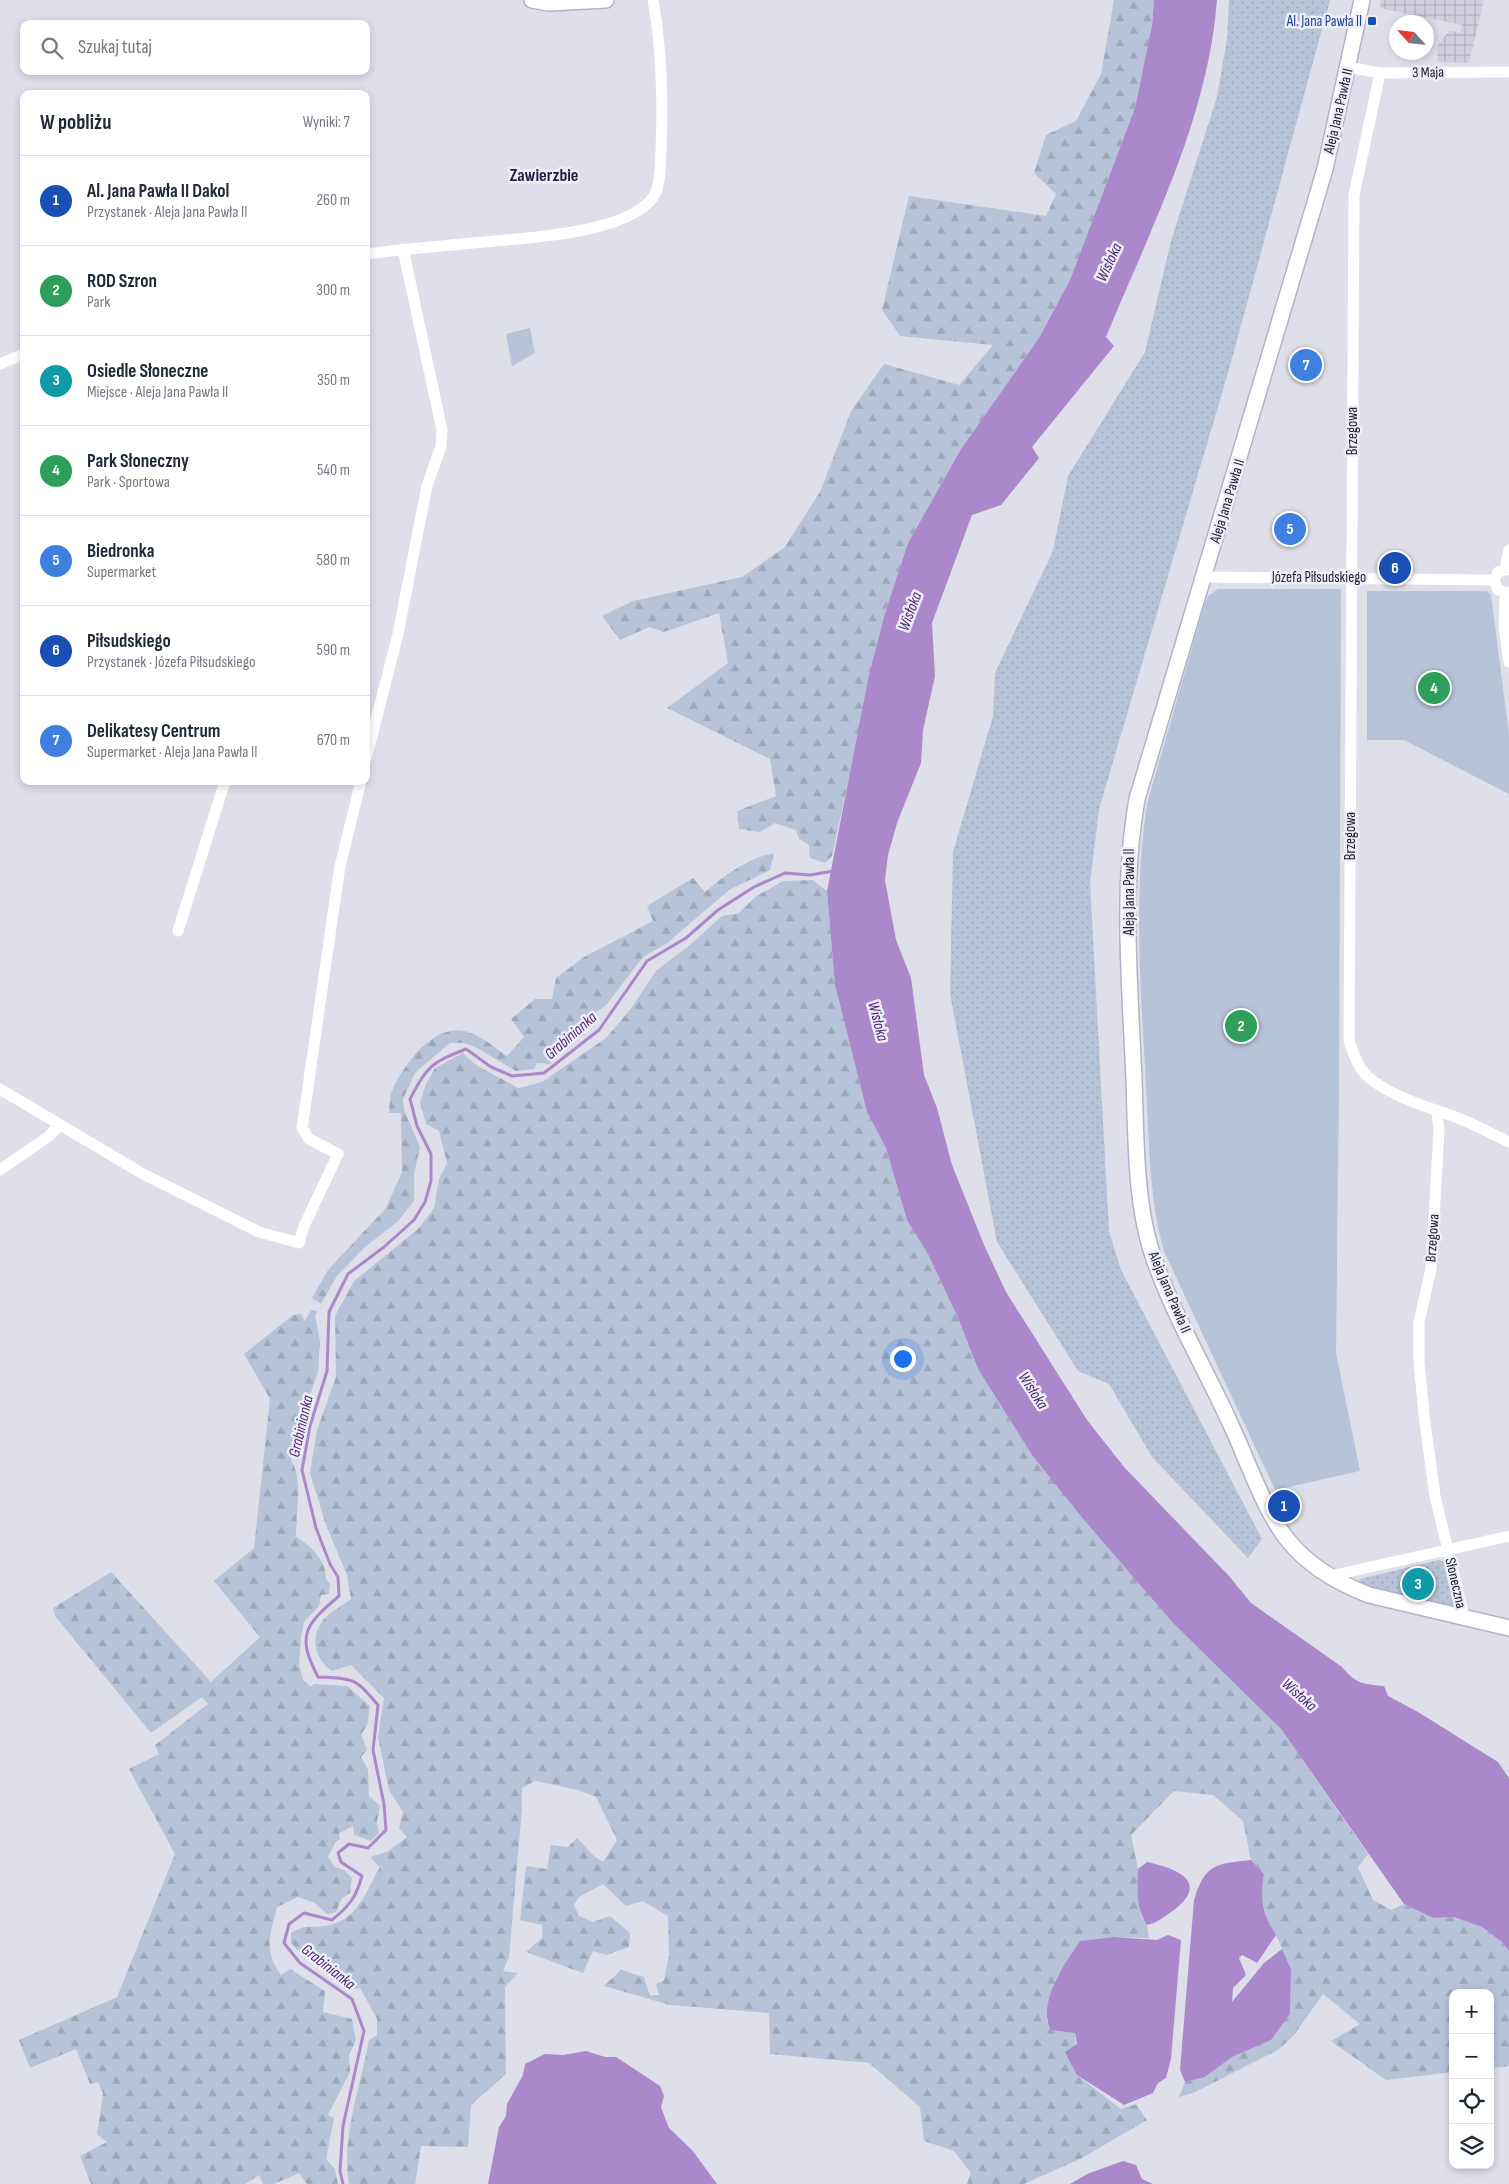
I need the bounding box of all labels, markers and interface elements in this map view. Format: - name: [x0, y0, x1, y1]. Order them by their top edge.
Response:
- place label: Al. Jana Pawła II: [1286, 12, 1362, 31]
- marker: Al. Jana Pawła II: [1366, 15, 1378, 27]
- north arrow: [1389, 15, 1434, 60]
- search box: [20, 20, 370, 75]
- icon: search: [38, 34, 66, 62]
- text: Szukaj tutaj: [78, 36, 152, 59]
- street label: 3 Maja: [1412, 63, 1444, 82]
- street label: Aleja Jana Pawła II: [1319, 67, 1358, 157]
- text: W pobliżu: [40, 110, 111, 135]
- text: Wyniki: 7: [303, 113, 350, 132]
- district label: Zawierzbie: [509, 165, 579, 186]
- text: Al. Jana Pawła II Dakol: [87, 180, 229, 203]
- text: 1: [53, 191, 59, 210]
- text: 260 m: [316, 191, 350, 210]
- text: Przystanek · Aleja Jana Pawła II: [87, 203, 248, 222]
- water label: Wisłoka: [1092, 240, 1127, 285]
- text: ROD Szron: [87, 270, 157, 293]
- text: 2: [52, 281, 60, 300]
- text: 300 m: [316, 281, 350, 300]
- text: Park: [87, 293, 110, 312]
- pin: 7: [1290, 346, 1322, 384]
- text: Osiedle Słoneczne: [87, 360, 208, 383]
- text: 3: [52, 371, 60, 390]
- text: 350 m: [317, 371, 350, 390]
- text: Miejsce · Aleja Jana Pawła II: [87, 383, 228, 402]
- street label: Brzegowa: [1343, 407, 1362, 455]
- text: Park Słoneczny: [87, 450, 189, 473]
- street label: Aleja Jana Pawła II: [1205, 457, 1249, 546]
- text: 4: [52, 461, 60, 480]
- text: 540 m: [317, 461, 350, 480]
- text: Park · Sportowa: [87, 473, 170, 492]
- pin: 5: [1274, 510, 1306, 548]
- text: Biedronka: [87, 540, 154, 563]
- pin: 6: [1379, 549, 1411, 587]
- text: 5: [52, 551, 60, 570]
- text: 580 m: [317, 551, 350, 570]
- text: Supermarket: [87, 563, 156, 582]
- street label: Józefa Piłsudskiego: [1271, 568, 1366, 587]
- water label: Wisłoka: [894, 589, 927, 634]
- text: Piłsudskiego: [87, 630, 171, 653]
- text: 6: [52, 641, 60, 660]
- text: 590 m: [317, 641, 350, 660]
- text: Przystanek · Józefa Piłsudskiego: [87, 653, 256, 672]
- pin: 4: [1418, 669, 1450, 707]
- text: Delikatesy Centrum: [87, 720, 220, 743]
- text: 7: [53, 731, 59, 750]
- text: 670 m: [317, 731, 350, 750]
- text: Supermarket · Aleja Jana Pawła II: [87, 743, 257, 762]
- street label: Brzegowa: [1341, 812, 1360, 860]
- street label: Aleja Jana Pawła II: [1120, 849, 1139, 937]
- water label: Wisłoka: [863, 999, 892, 1044]
- pin: 2: [1225, 1007, 1257, 1045]
- water label: Grabinianka: [541, 1008, 601, 1064]
- street label: Brzegowa: [1421, 1213, 1444, 1263]
- street label: Aleja Jana Pawła II: [1143, 1248, 1195, 1336]
- your location: [890, 1346, 916, 1372]
- water label: Wisłoka: [1014, 1369, 1052, 1413]
- water label: Grabinianka: [285, 1393, 318, 1459]
- pin: 1: [1268, 1487, 1300, 1525]
- street label: Słoneczna: [1440, 1556, 1471, 1610]
- pin: 3: [1402, 1565, 1434, 1603]
- water label: Wisłoka: [1278, 1675, 1321, 1716]
- water label: Grabinianka: [297, 1940, 359, 1994]
- map controls: [1449, 1989, 1494, 2169]
- button: +: [1449, 1989, 1494, 2034]
- button: −: [1449, 2034, 1494, 2079]
- button: locate: [1449, 2079, 1494, 2124]
- button: layers: [1449, 2124, 1494, 2169]

